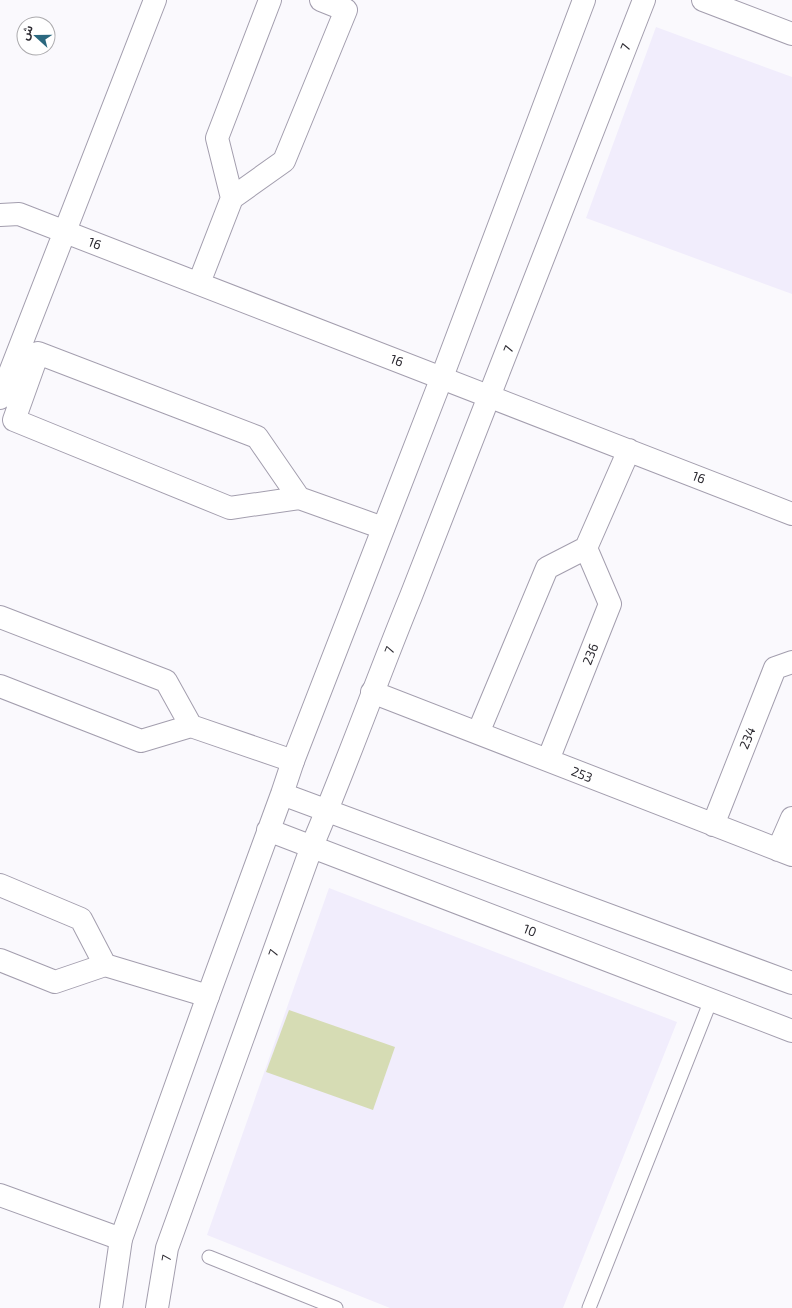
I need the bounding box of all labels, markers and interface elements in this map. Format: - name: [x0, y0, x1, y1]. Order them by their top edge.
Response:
- north arrow: [16, 16, 56, 56]
- text: ش: [17, 23, 36, 42]
- street label: 7: [616, 41, 634, 53]
- street label: 16: [86, 233, 104, 253]
- street label: 7: [499, 343, 517, 355]
- street label: 16: [388, 350, 406, 370]
- street label: 16: [690, 467, 708, 487]
- street label: 236: [579, 641, 601, 667]
- street label: 7: [380, 644, 398, 656]
- street label: 234: [735, 725, 759, 751]
- street label: 253: [569, 763, 595, 785]
- street label: 10: [521, 920, 539, 940]
- street label: 7: [264, 947, 282, 959]
- street label: 7: [158, 1253, 175, 1263]

